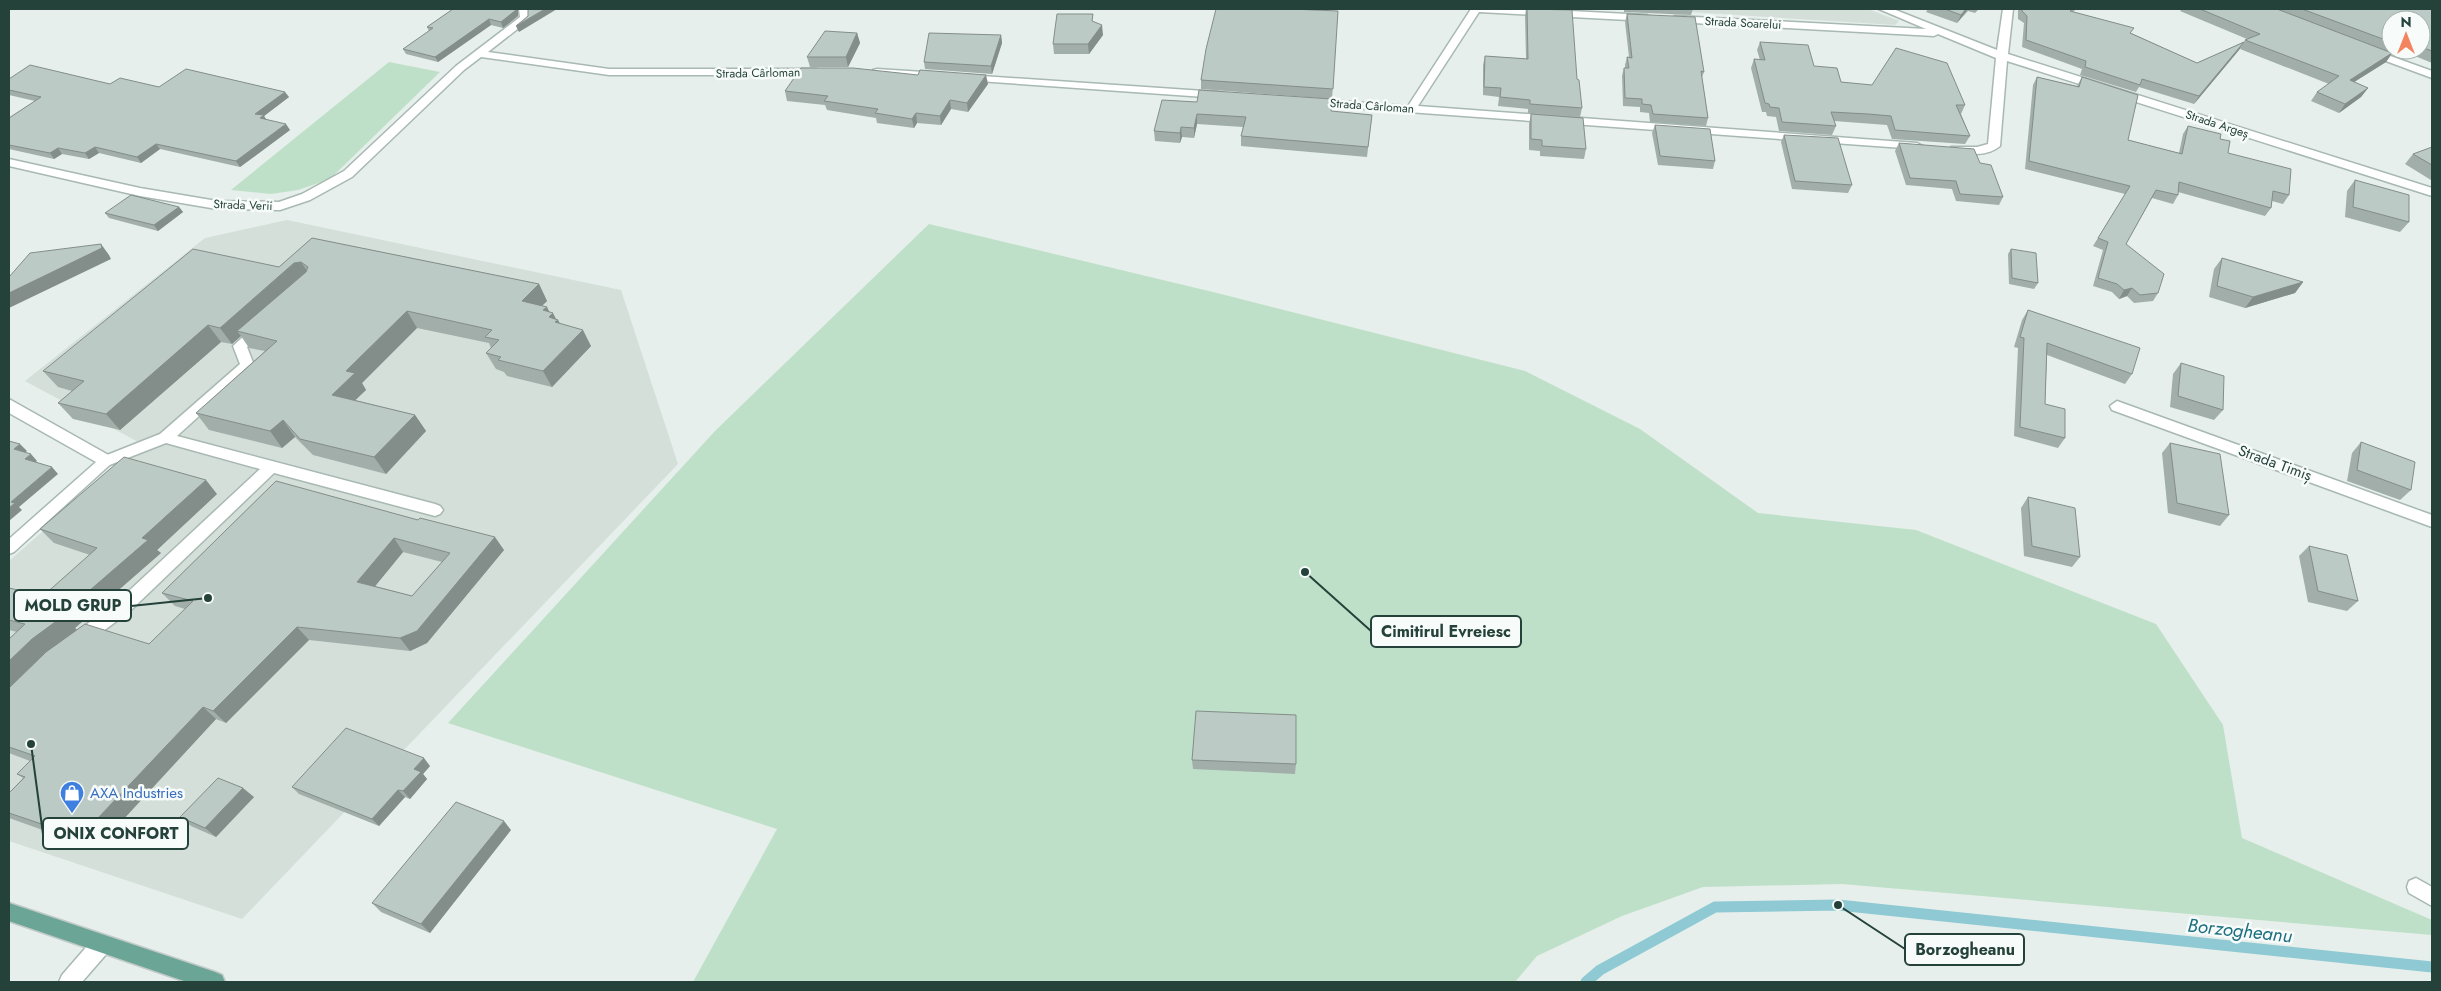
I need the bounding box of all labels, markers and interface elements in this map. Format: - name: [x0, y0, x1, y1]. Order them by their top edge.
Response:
- north arrow: [2381, 10, 2431, 60]
- street label: Strada Soarelui: [1704, 12, 1782, 34]
- text: N: [2400, 12, 2412, 32]
- street label: Strada Cârloman: [716, 63, 800, 83]
- street label: Strada Cârloman: [1329, 94, 1415, 118]
- street label: Strada Argeș: [2183, 105, 2251, 143]
- street label: Strada Verii: [213, 195, 273, 215]
- street label: Strada Timiș: [2235, 440, 2315, 486]
- callout: MOLD GRUP: [14, 590, 131, 621]
- text: MOLD GRUP: [25, 594, 121, 617]
- callout: Cimitirul Evreiesc: [1371, 616, 1521, 647]
- text: Cimitirul Evreiesc: [1381, 620, 1511, 643]
- shop icon: AXA Industries: [59, 780, 85, 814]
- place label: AXA Industries: [90, 782, 183, 804]
- callout: ONIX CONFORT: [43, 818, 188, 849]
- text: ONIX CONFORT: [53, 822, 179, 845]
- water label: Borzogheanu: [2186, 912, 2294, 949]
- callout: Borzogheanu: [1905, 934, 2024, 965]
- text: Borzogheanu: [1915, 938, 2015, 961]

